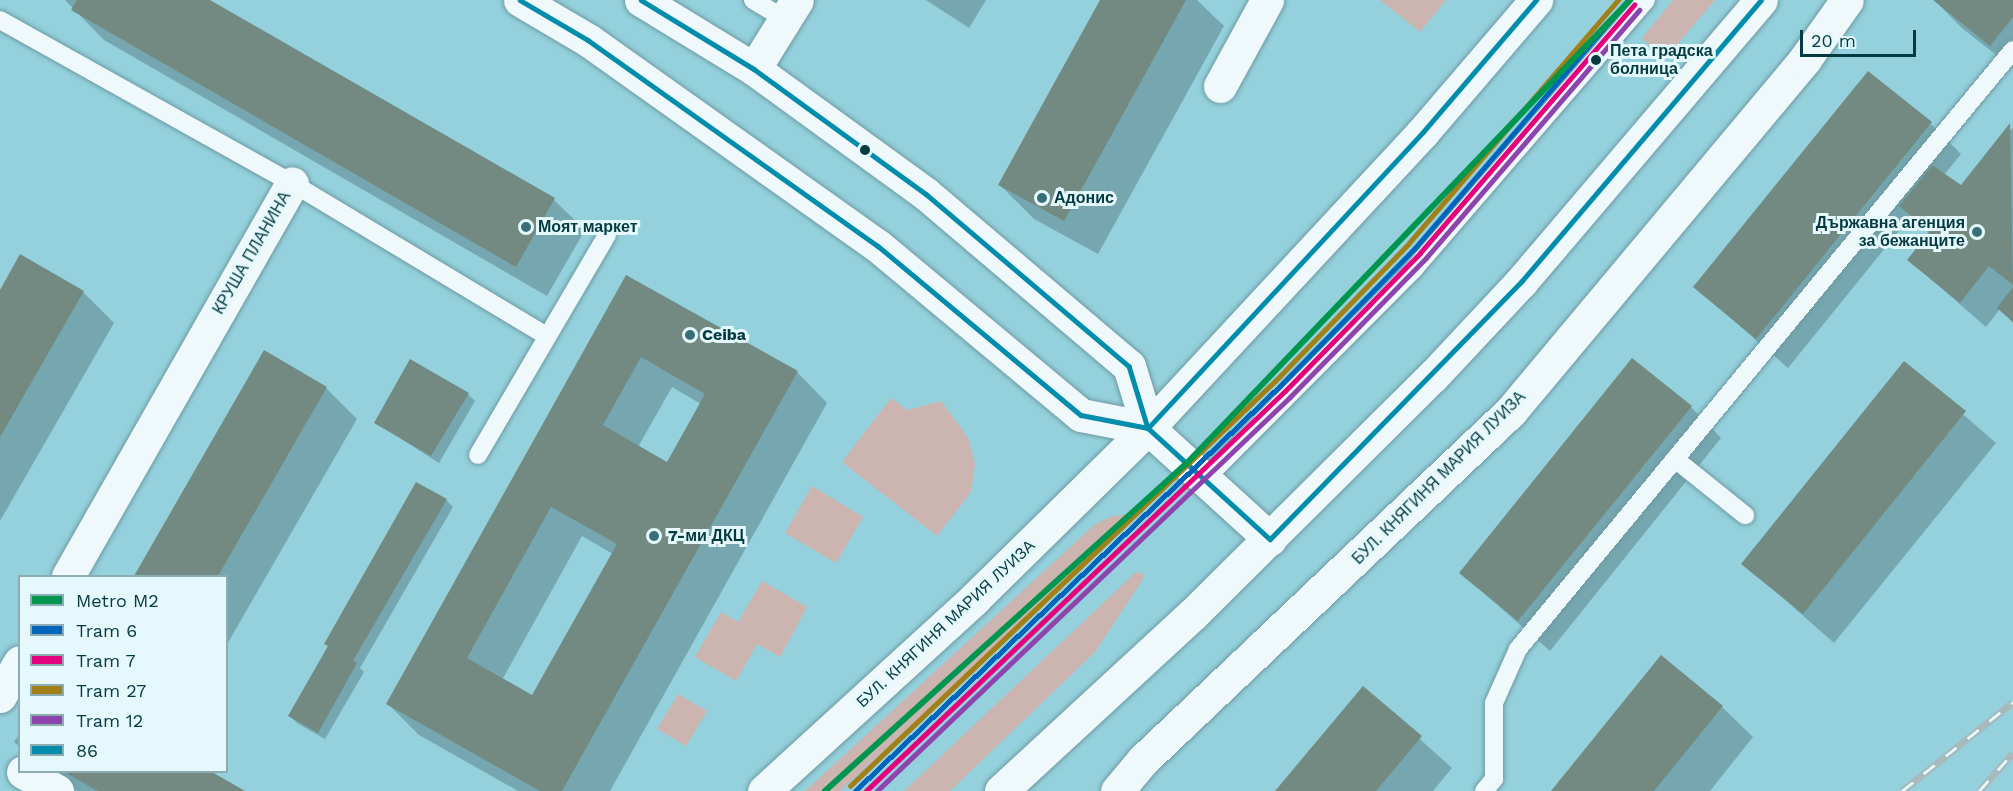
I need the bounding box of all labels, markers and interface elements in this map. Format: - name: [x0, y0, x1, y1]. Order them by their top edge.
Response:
- scale bar: [1803, 18, 1918, 56]
- text: 20 m: [1811, 30, 1856, 51]
- place label: Пета градска болница: [1610, 41, 1713, 79]
- marker: Пета градска болница: [1587, 51, 1605, 69]
- unlabelled marker: [859, 144, 871, 156]
- street label: КРУША ПЛАНИНА: [209, 188, 295, 318]
- place label: Адонис: [1054, 188, 1114, 208]
- marker: Адонис: [1035, 191, 1049, 205]
- place label: Държавна агенция за бежанците: [1816, 213, 1965, 251]
- place label: Моят маркет: [538, 217, 637, 237]
- marker: Моят маркет: [519, 220, 533, 234]
- marker: Държавна агенция за бежанците: [1970, 225, 1984, 239]
- place label: Ceiba: [702, 325, 746, 345]
- marker: Ceiba: [683, 328, 697, 342]
- street label: БУЛ. КНЯГИНЯ МАРИЯ ЛУИЗА: [1348, 387, 1530, 569]
- place label: 7-ми ДКЦ: [668, 526, 744, 546]
- marker: 7-ми ДКЦ: [645, 527, 663, 545]
- street label: БУЛ. КНЯГИНЯ МАРИЯ ЛУИЗА: [853, 536, 1039, 712]
- legend: [18, 575, 228, 773]
- text: Metro M2: [76, 590, 159, 611]
- text: Tram 6: [76, 620, 137, 641]
- text: Tram 7: [76, 650, 136, 671]
- text: Tram 27: [76, 680, 146, 701]
- text: Tram 12: [76, 710, 143, 731]
- text: 86: [76, 740, 98, 761]

